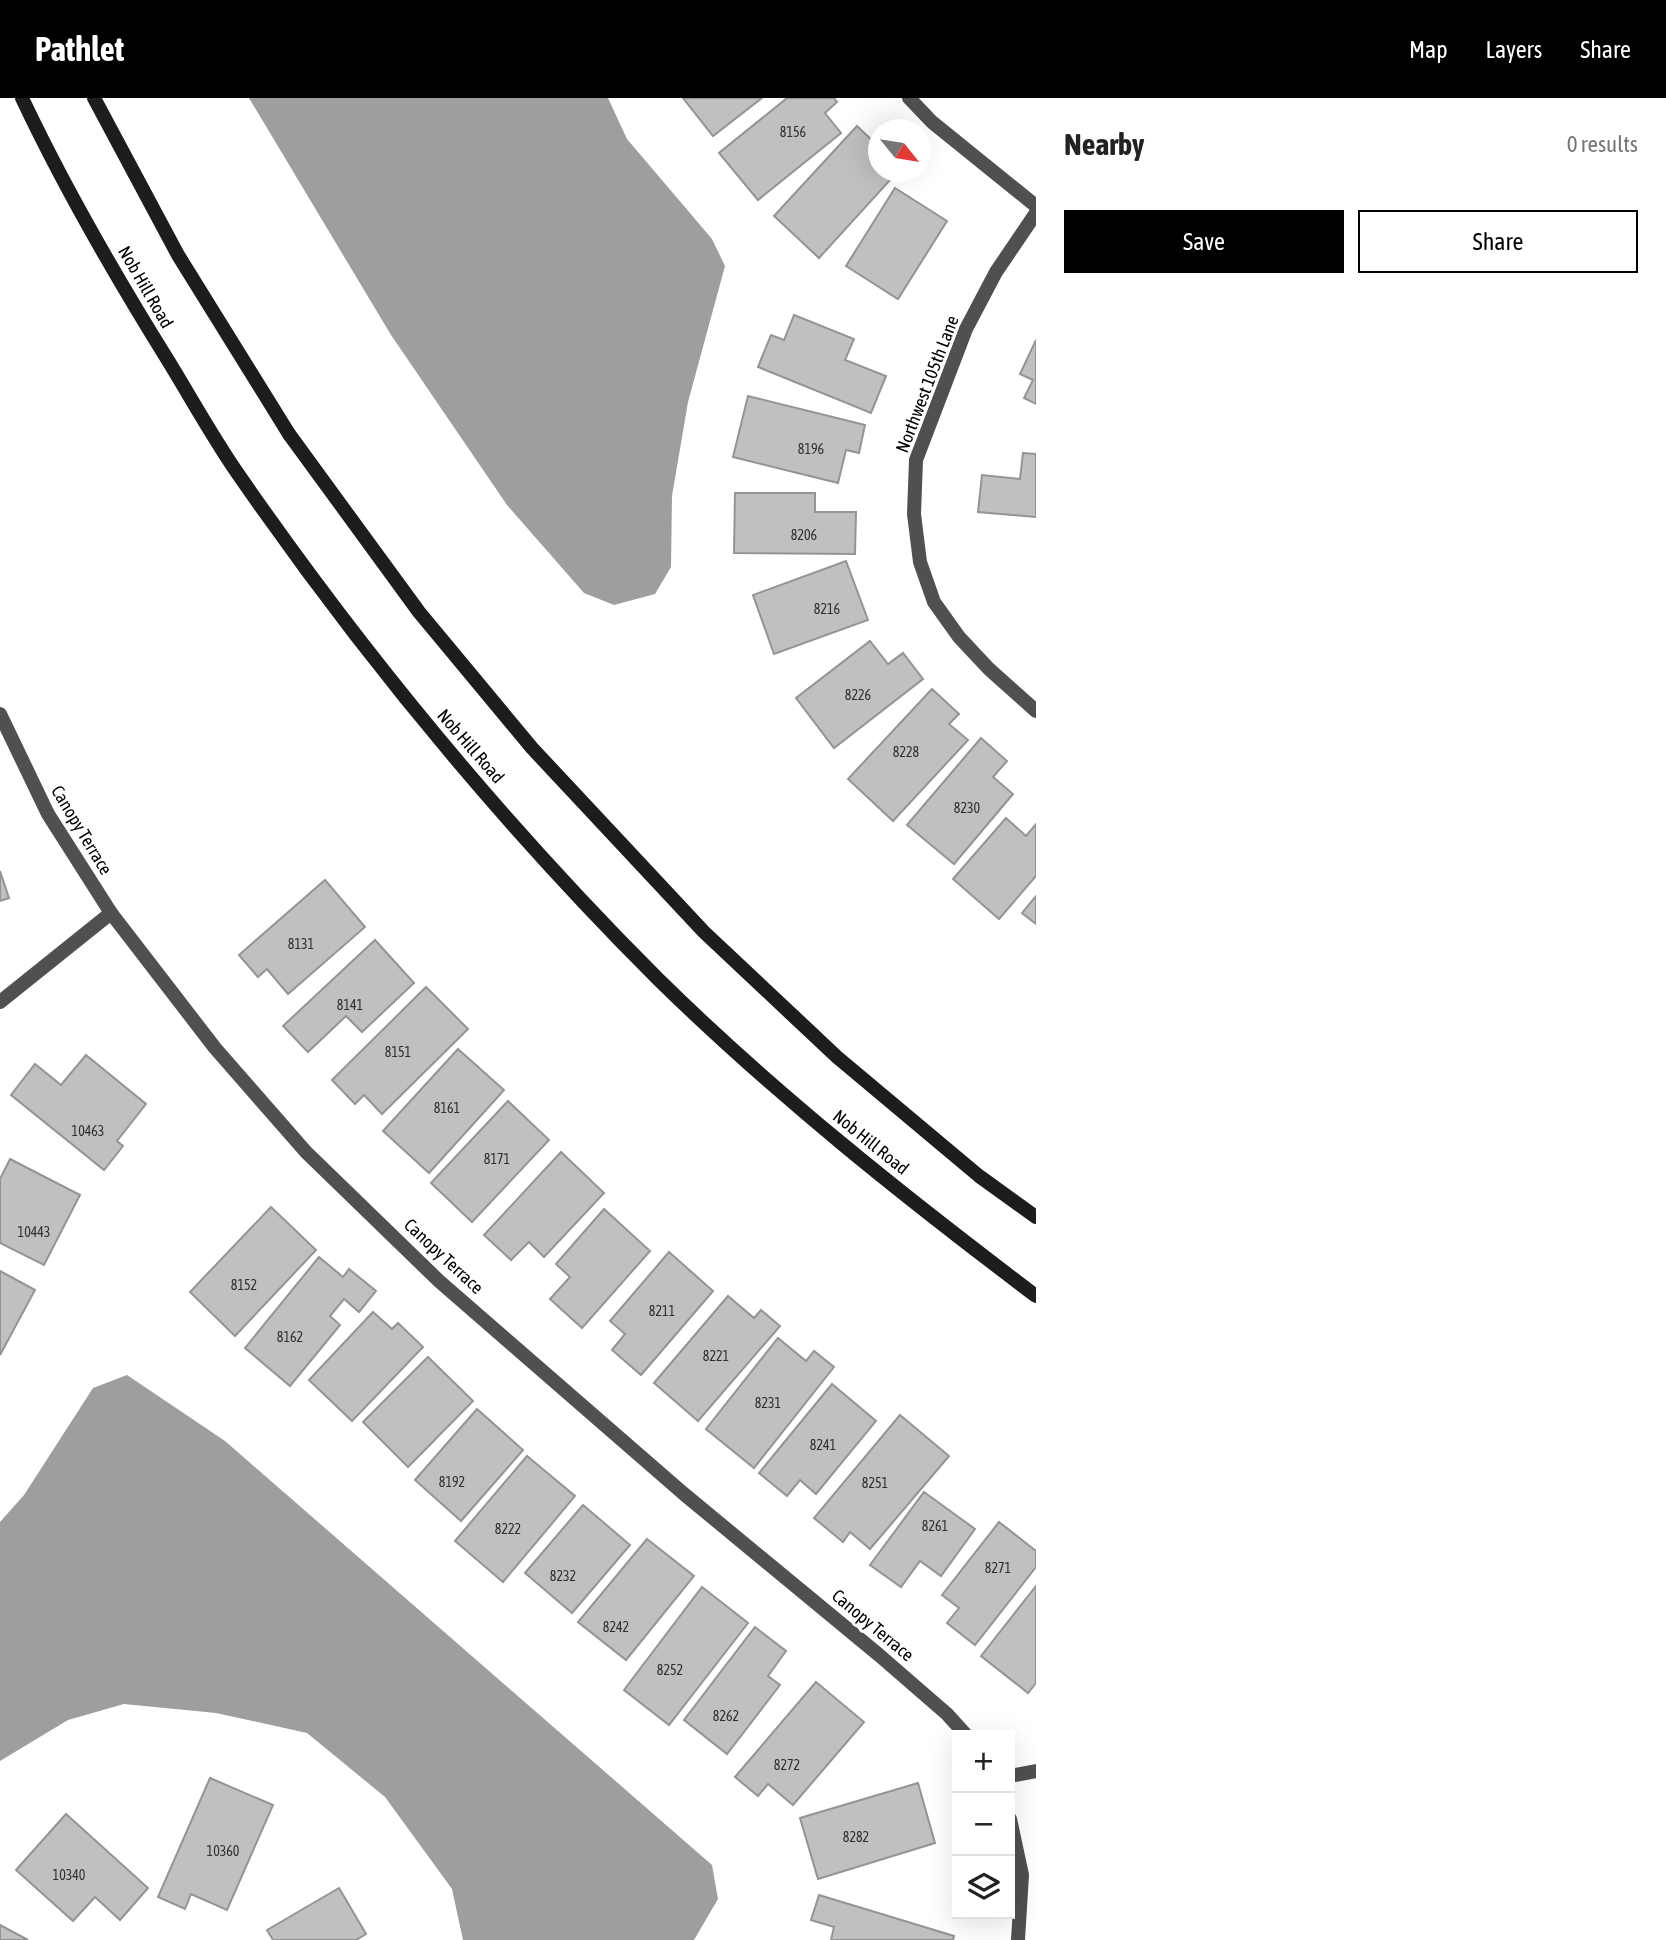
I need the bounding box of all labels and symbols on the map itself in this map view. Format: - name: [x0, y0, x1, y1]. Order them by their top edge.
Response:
- north arrow: [868, 119, 931, 182]
- house number: 8156: [780, 124, 807, 140]
- street label: Nob Hill Road: [114, 242, 178, 332]
- street label: Northwest 105th Lane: [891, 313, 963, 455]
- house number: 8196: [798, 441, 825, 457]
- house number: 8206: [791, 527, 818, 543]
- house number: 8216: [814, 601, 841, 617]
- house number: 8226: [845, 687, 872, 703]
- street label: Nob Hill Road: [433, 705, 509, 787]
- house number: 8228: [893, 744, 920, 760]
- street label: Canopy Terrace: [47, 782, 117, 878]
- house number: 8230: [954, 800, 981, 816]
- house number: 8131: [288, 936, 314, 952]
- house number: 8141: [337, 997, 363, 1013]
- house number: 8151: [385, 1044, 411, 1060]
- house number: 8161: [434, 1100, 460, 1116]
- street label: Nob Hill Road: [829, 1105, 913, 1179]
- house number: 10463: [72, 1123, 104, 1139]
- house number: 8171: [484, 1151, 510, 1167]
- street label: Canopy Terrace: [400, 1214, 488, 1298]
- house number: 10443: [18, 1224, 50, 1240]
- house number: 8152: [231, 1277, 257, 1293]
- house number: 8211: [649, 1303, 675, 1319]
- house number: 8162: [277, 1329, 303, 1345]
- house number: 8221: [703, 1348, 729, 1364]
- house number: 8231: [755, 1395, 781, 1411]
- house number: 8241: [810, 1437, 836, 1453]
- house number: 8192: [439, 1474, 465, 1490]
- house number: 8251: [862, 1475, 888, 1491]
- house number: 8261: [922, 1518, 948, 1534]
- house number: 8222: [495, 1521, 521, 1537]
- house number: 8271: [985, 1560, 1011, 1576]
- house number: 8232: [550, 1568, 576, 1584]
- street label: Canopy Terrace: [828, 1585, 918, 1665]
- house number: 8242: [603, 1619, 629, 1635]
- house number: 8252: [657, 1662, 683, 1678]
- house number: 8262: [713, 1708, 739, 1724]
- house number: 8272: [774, 1757, 800, 1773]
- house number: 8282: [843, 1829, 869, 1845]
- house number: 10360: [207, 1843, 240, 1859]
- house number: 10340: [53, 1867, 86, 1883]

